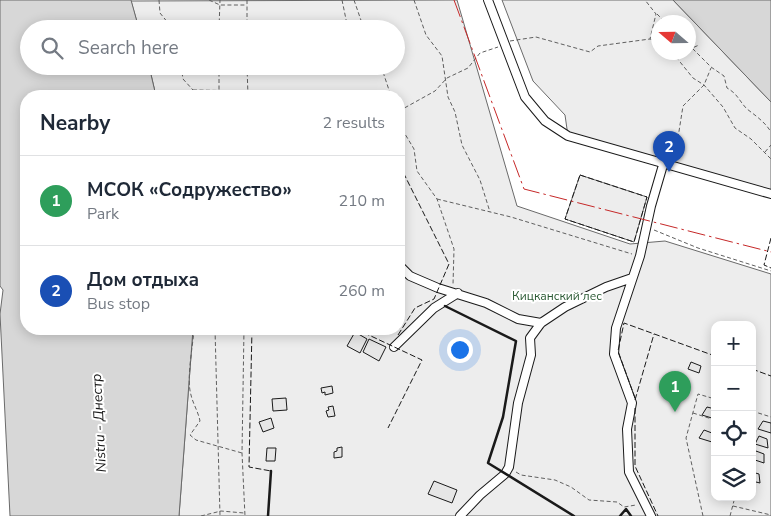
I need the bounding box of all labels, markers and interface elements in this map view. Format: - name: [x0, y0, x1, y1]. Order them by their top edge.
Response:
- north arrow: [651, 15, 696, 60]
- search box: [20, 20, 405, 75]
- icon: search: [38, 34, 66, 62]
- text: Search here: [78, 35, 179, 61]
- text: Nearby: [40, 109, 110, 137]
- text: 2 results: [323, 112, 385, 134]
- pin: 2: [653, 131, 685, 172]
- text: МСОК «Содружество»: [87, 177, 292, 203]
- text: 1: [51, 190, 61, 212]
- text: 210 m: [338, 190, 385, 212]
- text: Park: [87, 203, 119, 225]
- text: Дом отдыха: [87, 267, 199, 293]
- text: 2: [51, 280, 61, 302]
- text: 260 m: [338, 280, 385, 302]
- park label: Кицканский лес: [512, 288, 602, 304]
- text: Bus stop: [87, 293, 150, 315]
- map controls: [711, 321, 756, 501]
- button: +: [711, 321, 756, 366]
- your location: [447, 337, 473, 363]
- button: −: [711, 366, 756, 411]
- pin: 1: [659, 371, 691, 412]
- water label: Nistru - Днестр: [87, 373, 111, 473]
- button: locate: [711, 411, 756, 456]
- button: layers: [711, 456, 756, 501]

